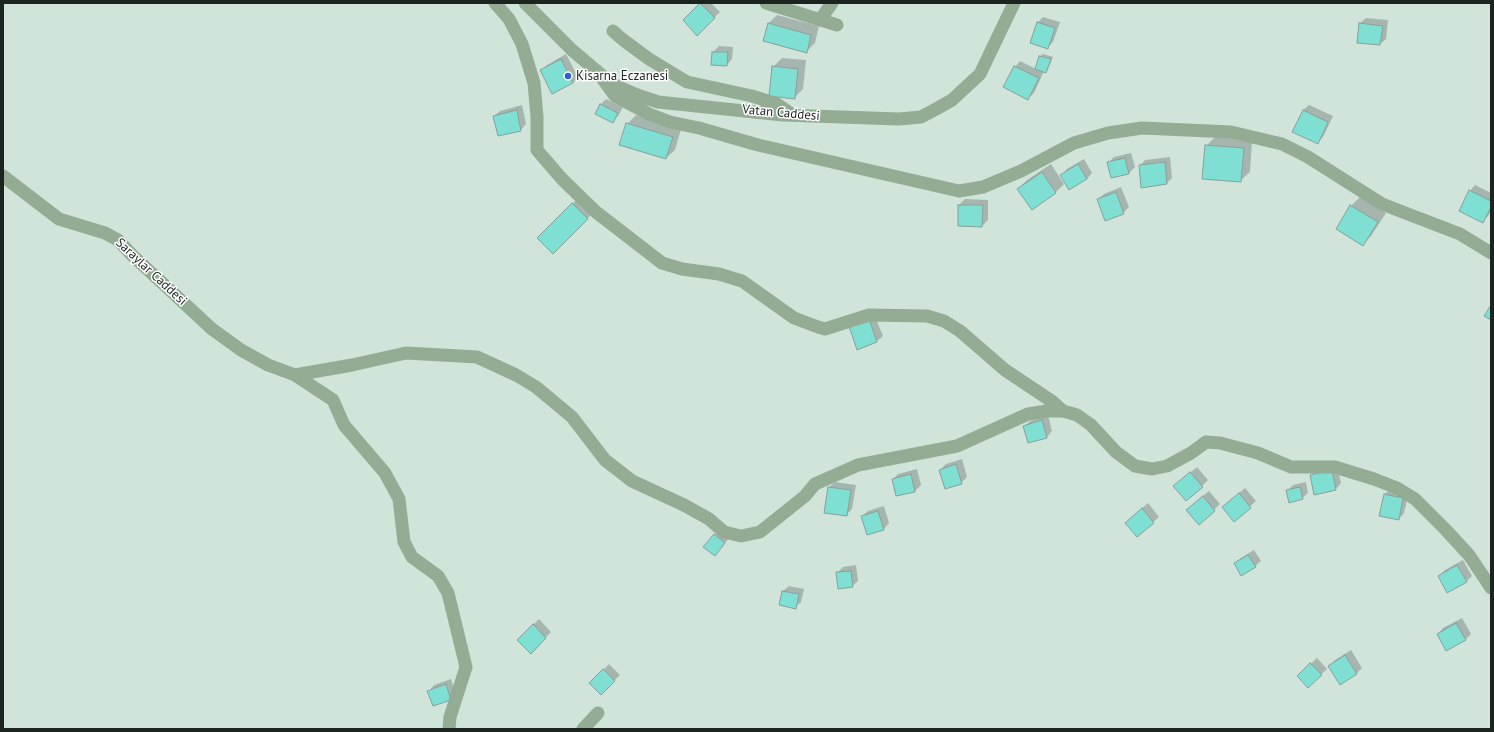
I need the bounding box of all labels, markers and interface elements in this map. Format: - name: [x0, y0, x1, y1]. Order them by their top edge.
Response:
- place label: Kisarna Eczanesi: [576, 68, 668, 84]
- marker: Kisarna Eczanesi: [563, 71, 573, 81]
- street label: Vatan Caddesi: [742, 102, 820, 124]
- street label: Saraylar Caddesi: [112, 235, 190, 309]

